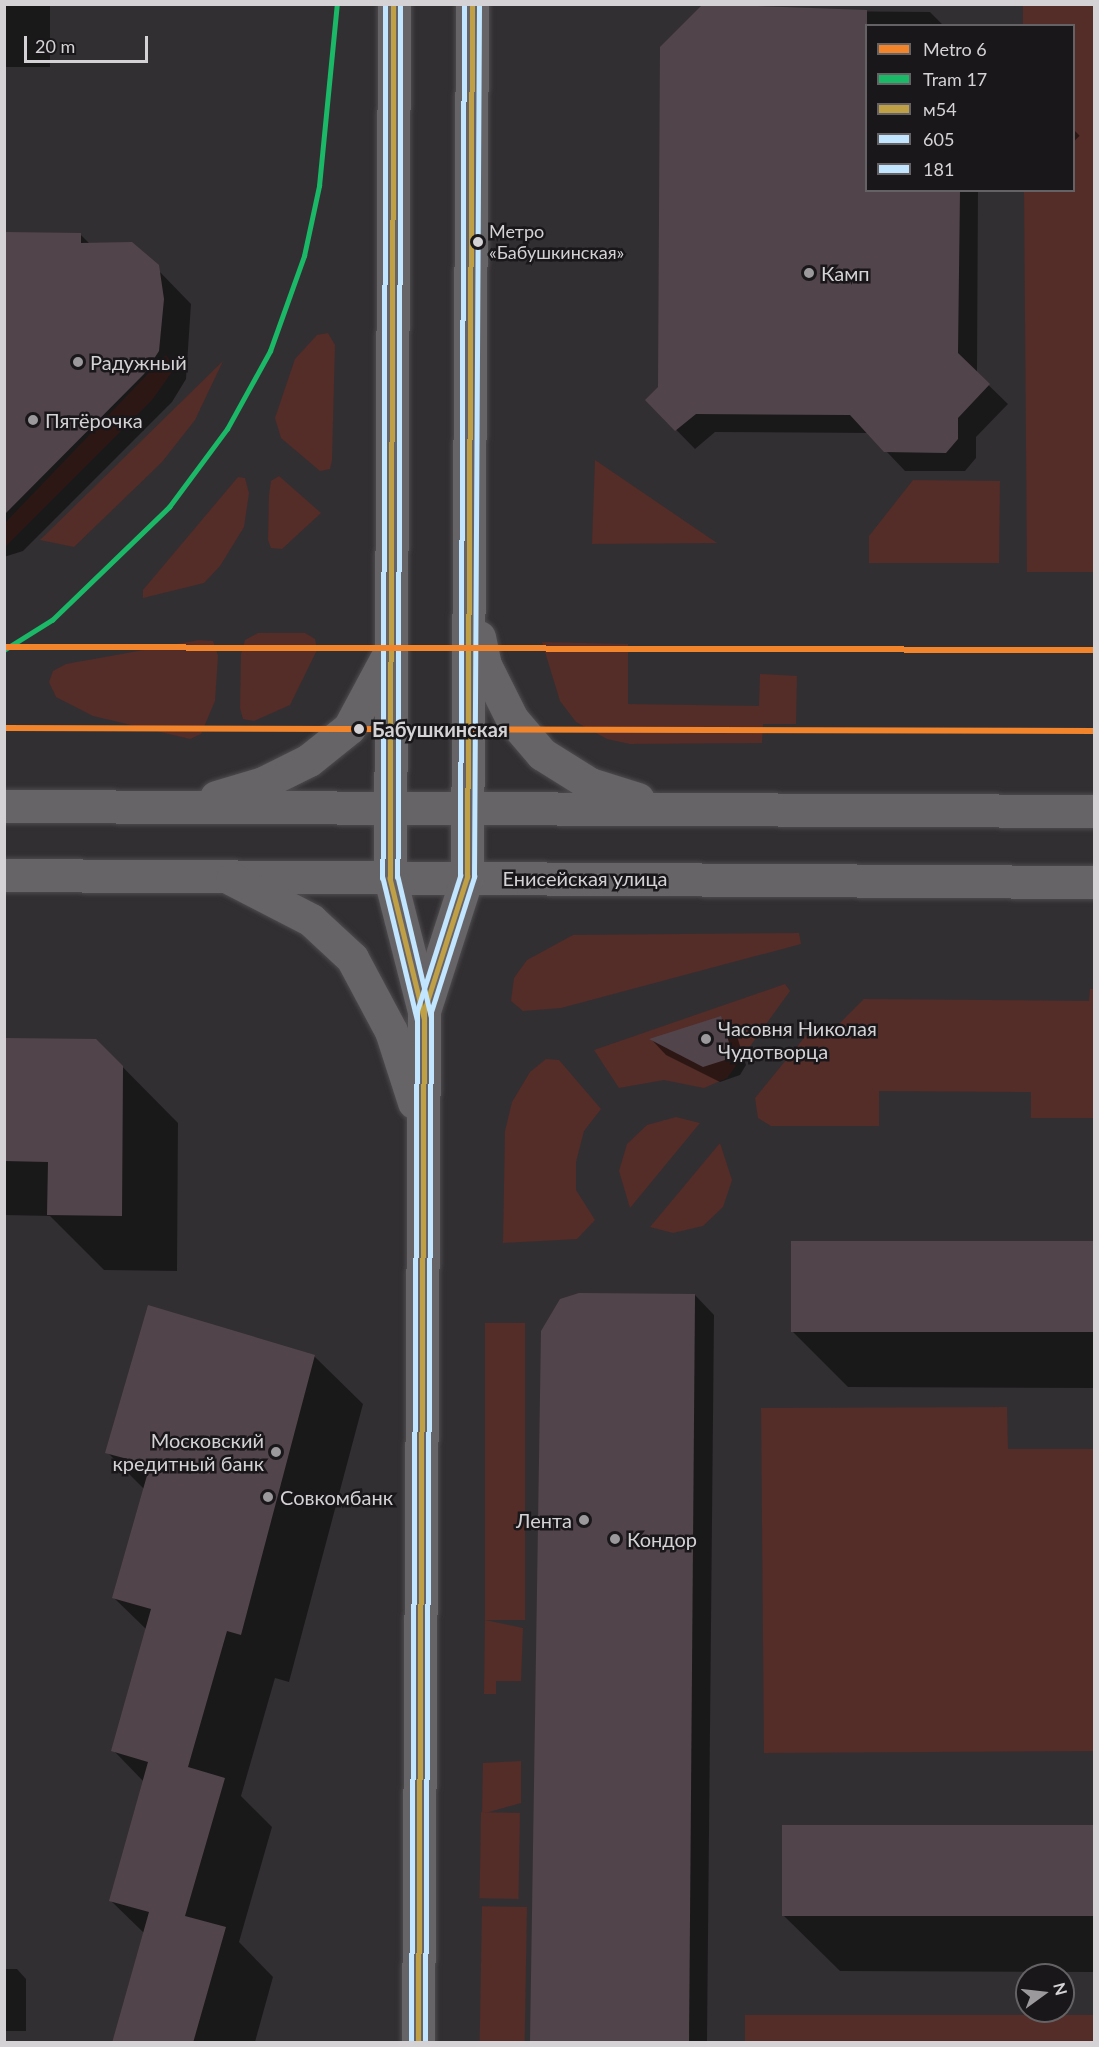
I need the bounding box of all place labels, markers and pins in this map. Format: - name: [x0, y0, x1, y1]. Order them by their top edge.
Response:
- place label: Метро «Бабушкинская»: [489, 221, 624, 264]
- marker: Метро «Бабушкинская»: [472, 236, 484, 248]
- place label: Камп: [821, 261, 870, 285]
- marker: Камп: [802, 266, 816, 280]
- place label: Радужный: [90, 350, 187, 374]
- marker: Радужный: [71, 355, 85, 369]
- place label: Пятёрочка: [45, 408, 143, 432]
- marker: Пятёрочка: [26, 413, 40, 427]
- place label: Бабушкинская: [372, 717, 508, 741]
- marker: Бабушкинская: [350, 720, 368, 738]
- place label: Часовня Николая Чудотворца: [718, 1016, 877, 1063]
- marker: Часовня Николая Чудотворца: [699, 1032, 713, 1046]
- place label: Московский кредитный банк: [112, 1428, 264, 1475]
- marker: Московский кредитный банк: [269, 1445, 283, 1459]
- place label: Совкомбанк: [280, 1485, 393, 1509]
- marker: Совкомбанк: [261, 1490, 275, 1504]
- place label: Лента: [516, 1508, 572, 1532]
- marker: Лента: [577, 1513, 591, 1527]
- place label: Кондор: [627, 1527, 697, 1551]
- marker: Кондор: [608, 1532, 622, 1546]

